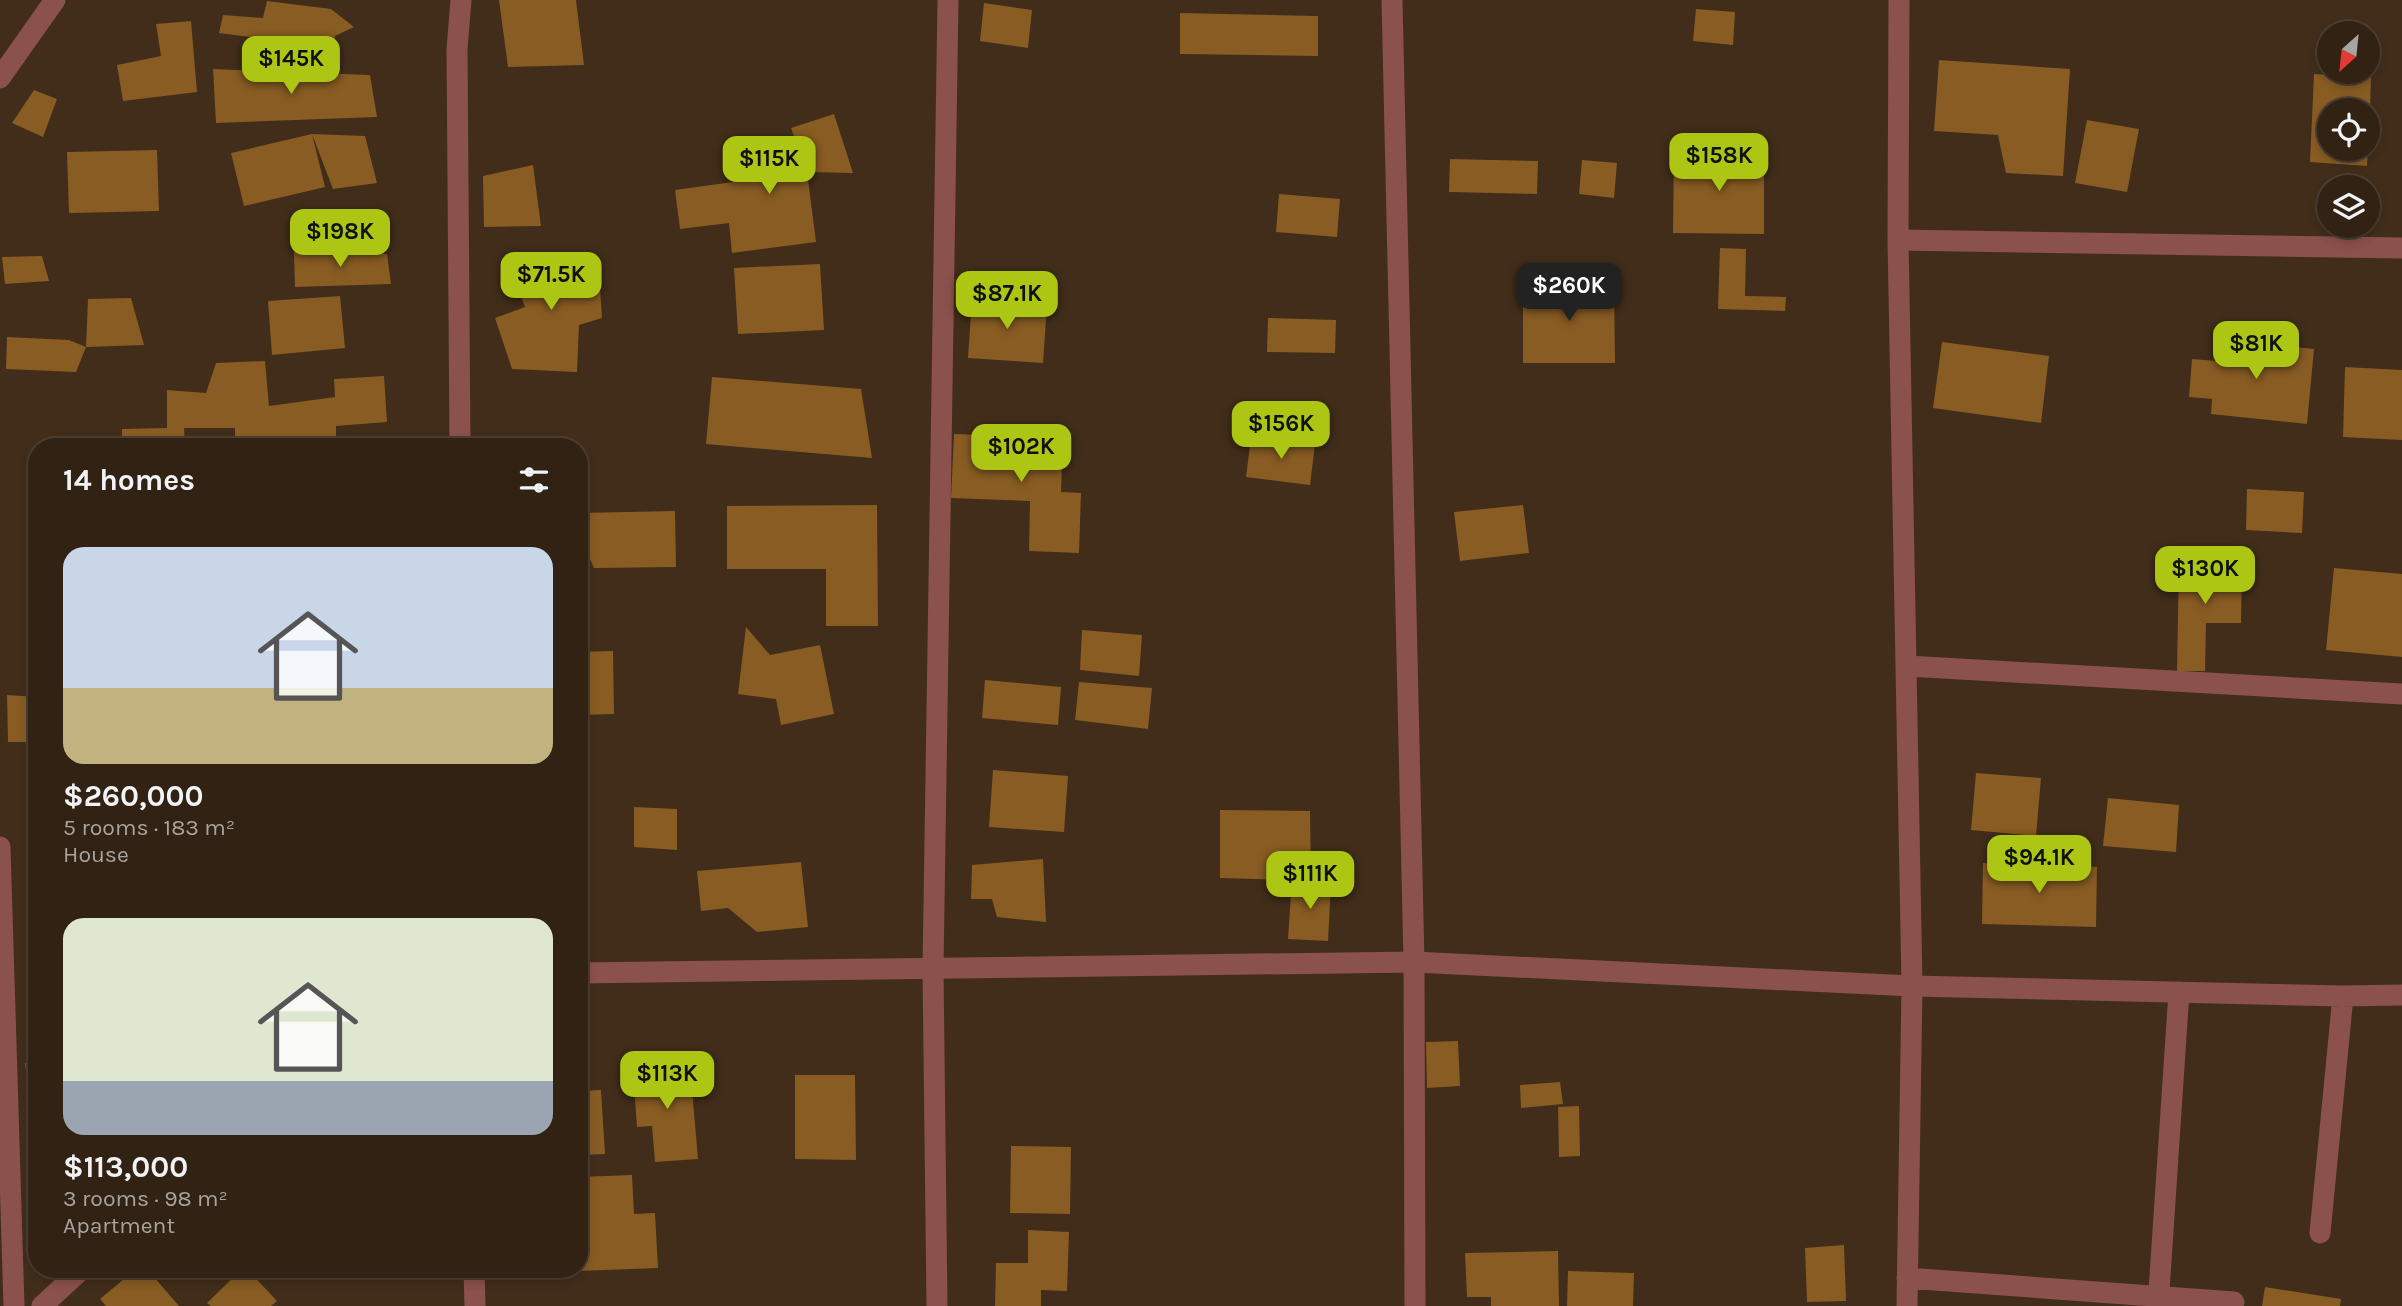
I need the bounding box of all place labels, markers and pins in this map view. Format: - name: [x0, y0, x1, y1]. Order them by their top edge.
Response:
- pin: $145K: [242, 36, 340, 96]
- pin: $158K: [1670, 134, 1768, 193]
- pin: $115K: [720, 136, 818, 196]
- pin: $198K: [291, 210, 389, 269]
- pin: $71.5K: [494, 252, 608, 312]
- pin: $260K: [1520, 264, 1618, 323]
- pin: $87.1K: [950, 272, 1064, 331]
- pin: $81K: [2215, 322, 2297, 381]
- pin: $156K: [1232, 402, 1330, 461]
- pin: $102K: [972, 424, 1070, 484]
- pin: $130K: [2156, 546, 2254, 606]
- pin: $94.1K: [1982, 836, 2096, 895]
- pin: $111K: [1261, 852, 1359, 911]
- pin: $113K: [618, 1052, 716, 1111]

